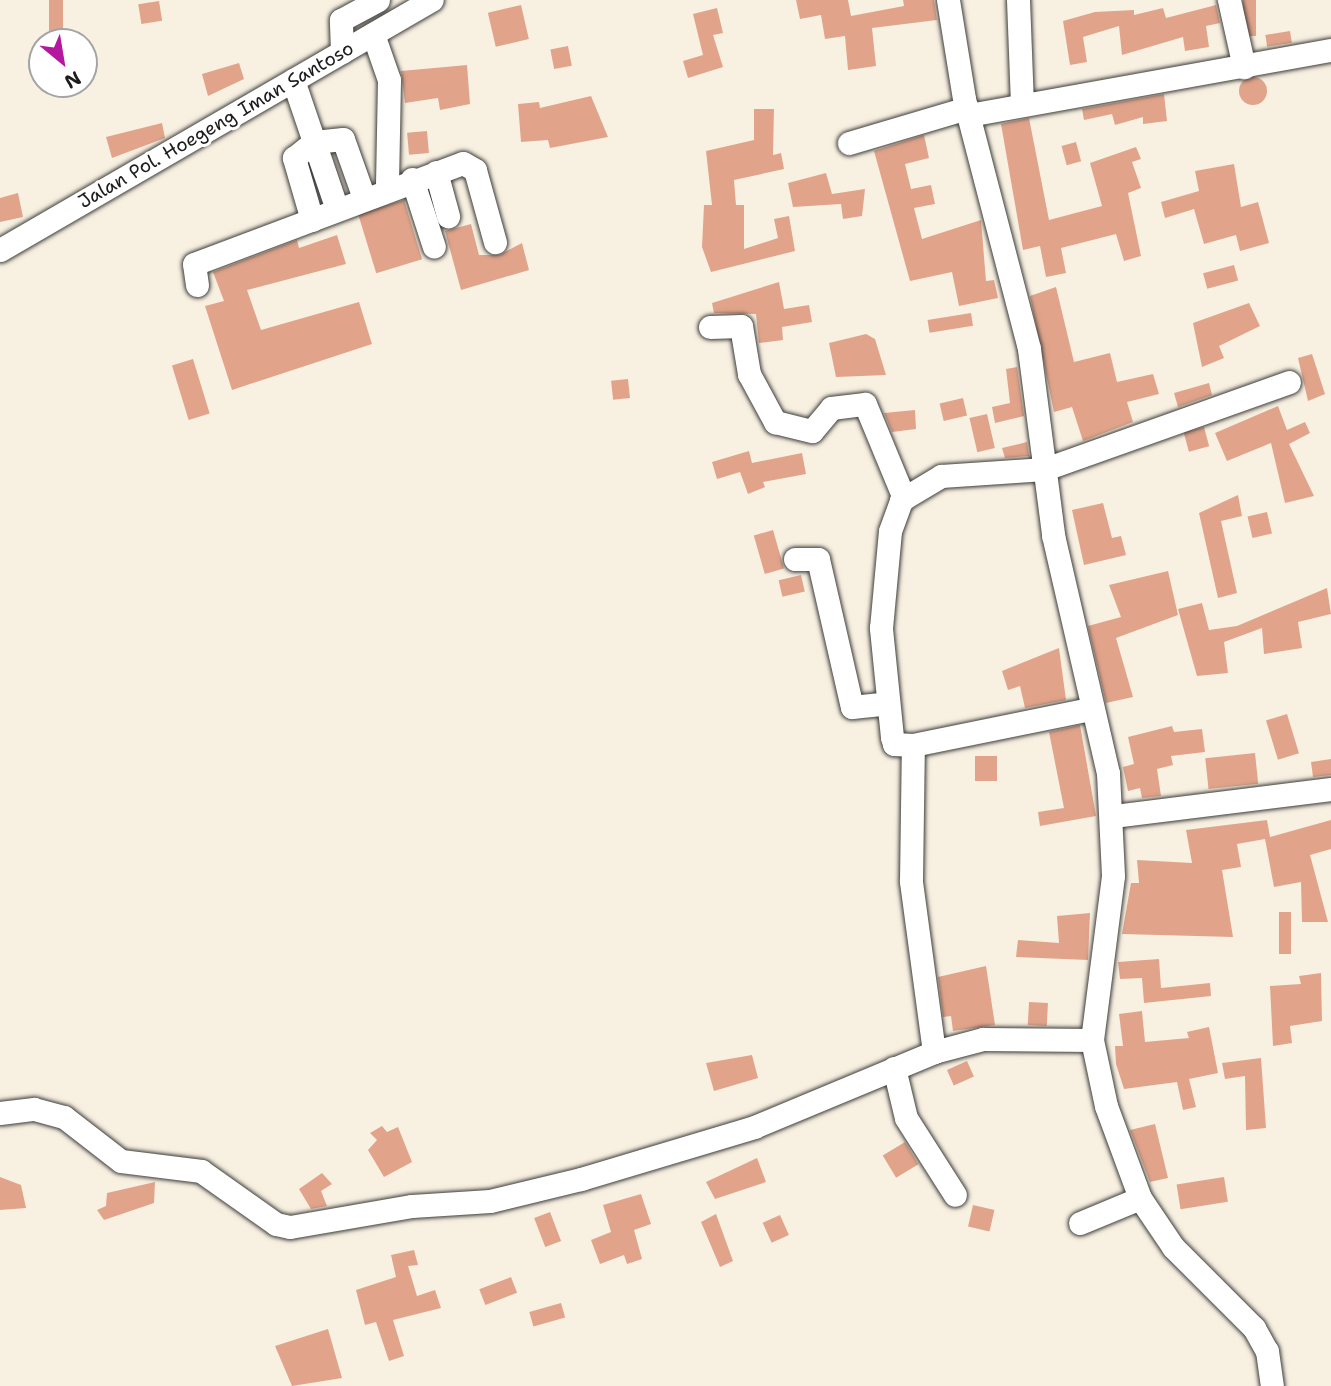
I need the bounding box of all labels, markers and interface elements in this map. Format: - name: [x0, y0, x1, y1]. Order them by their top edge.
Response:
- north arrow: [28, 28, 98, 98]
- street label: Jalan Pol. Hoegeng Iman Santoso: [74, 37, 358, 213]
- text: N: [60, 65, 86, 94]

